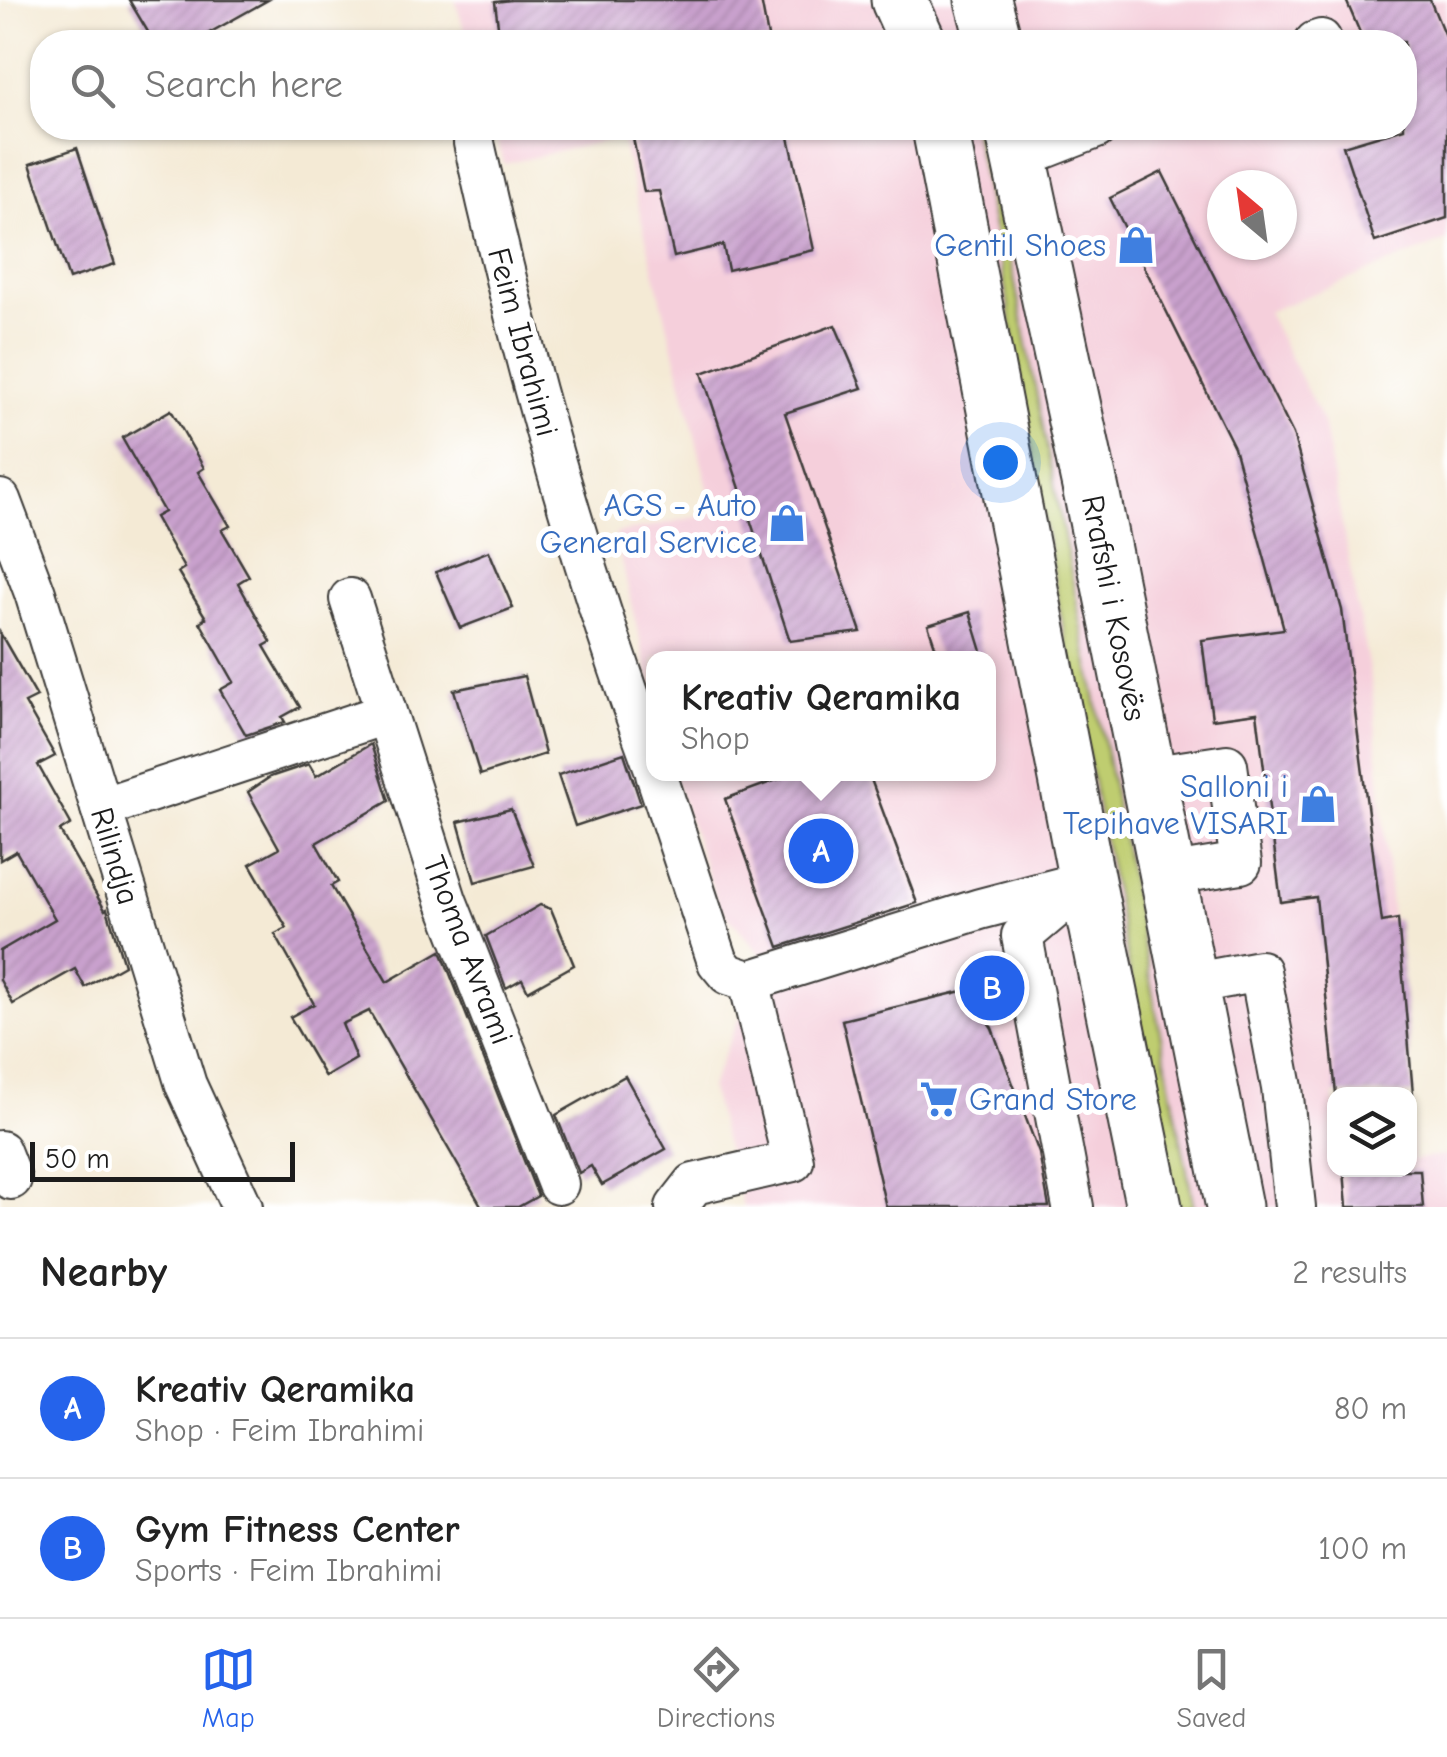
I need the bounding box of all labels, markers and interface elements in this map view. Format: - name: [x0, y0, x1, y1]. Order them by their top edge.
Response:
- search box: [30, 30, 1417, 140]
- icon: search: [65, 58, 120, 113]
- text: Search here: [145, 63, 343, 107]
- north arrow: [1207, 170, 1297, 260]
- shop icon: Gentil Shoes: [1115, 224, 1157, 266]
- place label: Gentil Shoes: [934, 227, 1106, 264]
- street label: Feim Ibrahimi: [480, 244, 566, 440]
- your location: [975, 437, 1026, 488]
- place label: AGS - Auto General Service: [540, 487, 757, 561]
- street label: Rrafshi i Kosovës: [1074, 492, 1154, 724]
- shop icon: AGS - Auto General Service: [766, 502, 808, 544]
- popup: [646, 651, 996, 781]
- text: Kreativ Qeramika: [681, 676, 961, 720]
- text: Shop: [681, 720, 750, 757]
- place label: Salloni i Tepihave VISARI: [1063, 768, 1288, 842]
- shop icon: Salloni i Tepihave VISARI: [1297, 783, 1339, 825]
- street label: Rilindja: [83, 803, 147, 909]
- pin: A: [788, 814, 854, 888]
- street label: Thoma Avrami: [415, 851, 521, 1049]
- pin: B: [960, 950, 1024, 1026]
- supermarket icon: Grand Store: [918, 1078, 960, 1120]
- place label: Grand Store: [969, 1081, 1137, 1118]
- map controls: [1327, 1087, 1417, 1177]
- button: layers: [1327, 1087, 1417, 1177]
- scale bar: [30, 1137, 295, 1182]
- text: 50 m: [45, 1143, 110, 1175]
- text: Nearby: [40, 1248, 167, 1297]
- text: 2 results: [1292, 1254, 1407, 1291]
- text: Kreativ Qeramika: [135, 1368, 415, 1412]
- text: A: [64, 1390, 81, 1427]
- text: 80 m: [1334, 1390, 1407, 1427]
- text: Shop · Feim Ibrahimi: [135, 1412, 424, 1449]
- text: Gym Fitness Center: [135, 1508, 460, 1552]
- text: B: [63, 1530, 82, 1567]
- text: 100 m: [1318, 1530, 1407, 1567]
- text: Sports · Feim Ibrahimi: [135, 1552, 442, 1589]
- tab: Map: [201, 1642, 256, 1734]
- tab: Directions: [657, 1642, 775, 1734]
- tab: Saved: [1176, 1642, 1246, 1734]

